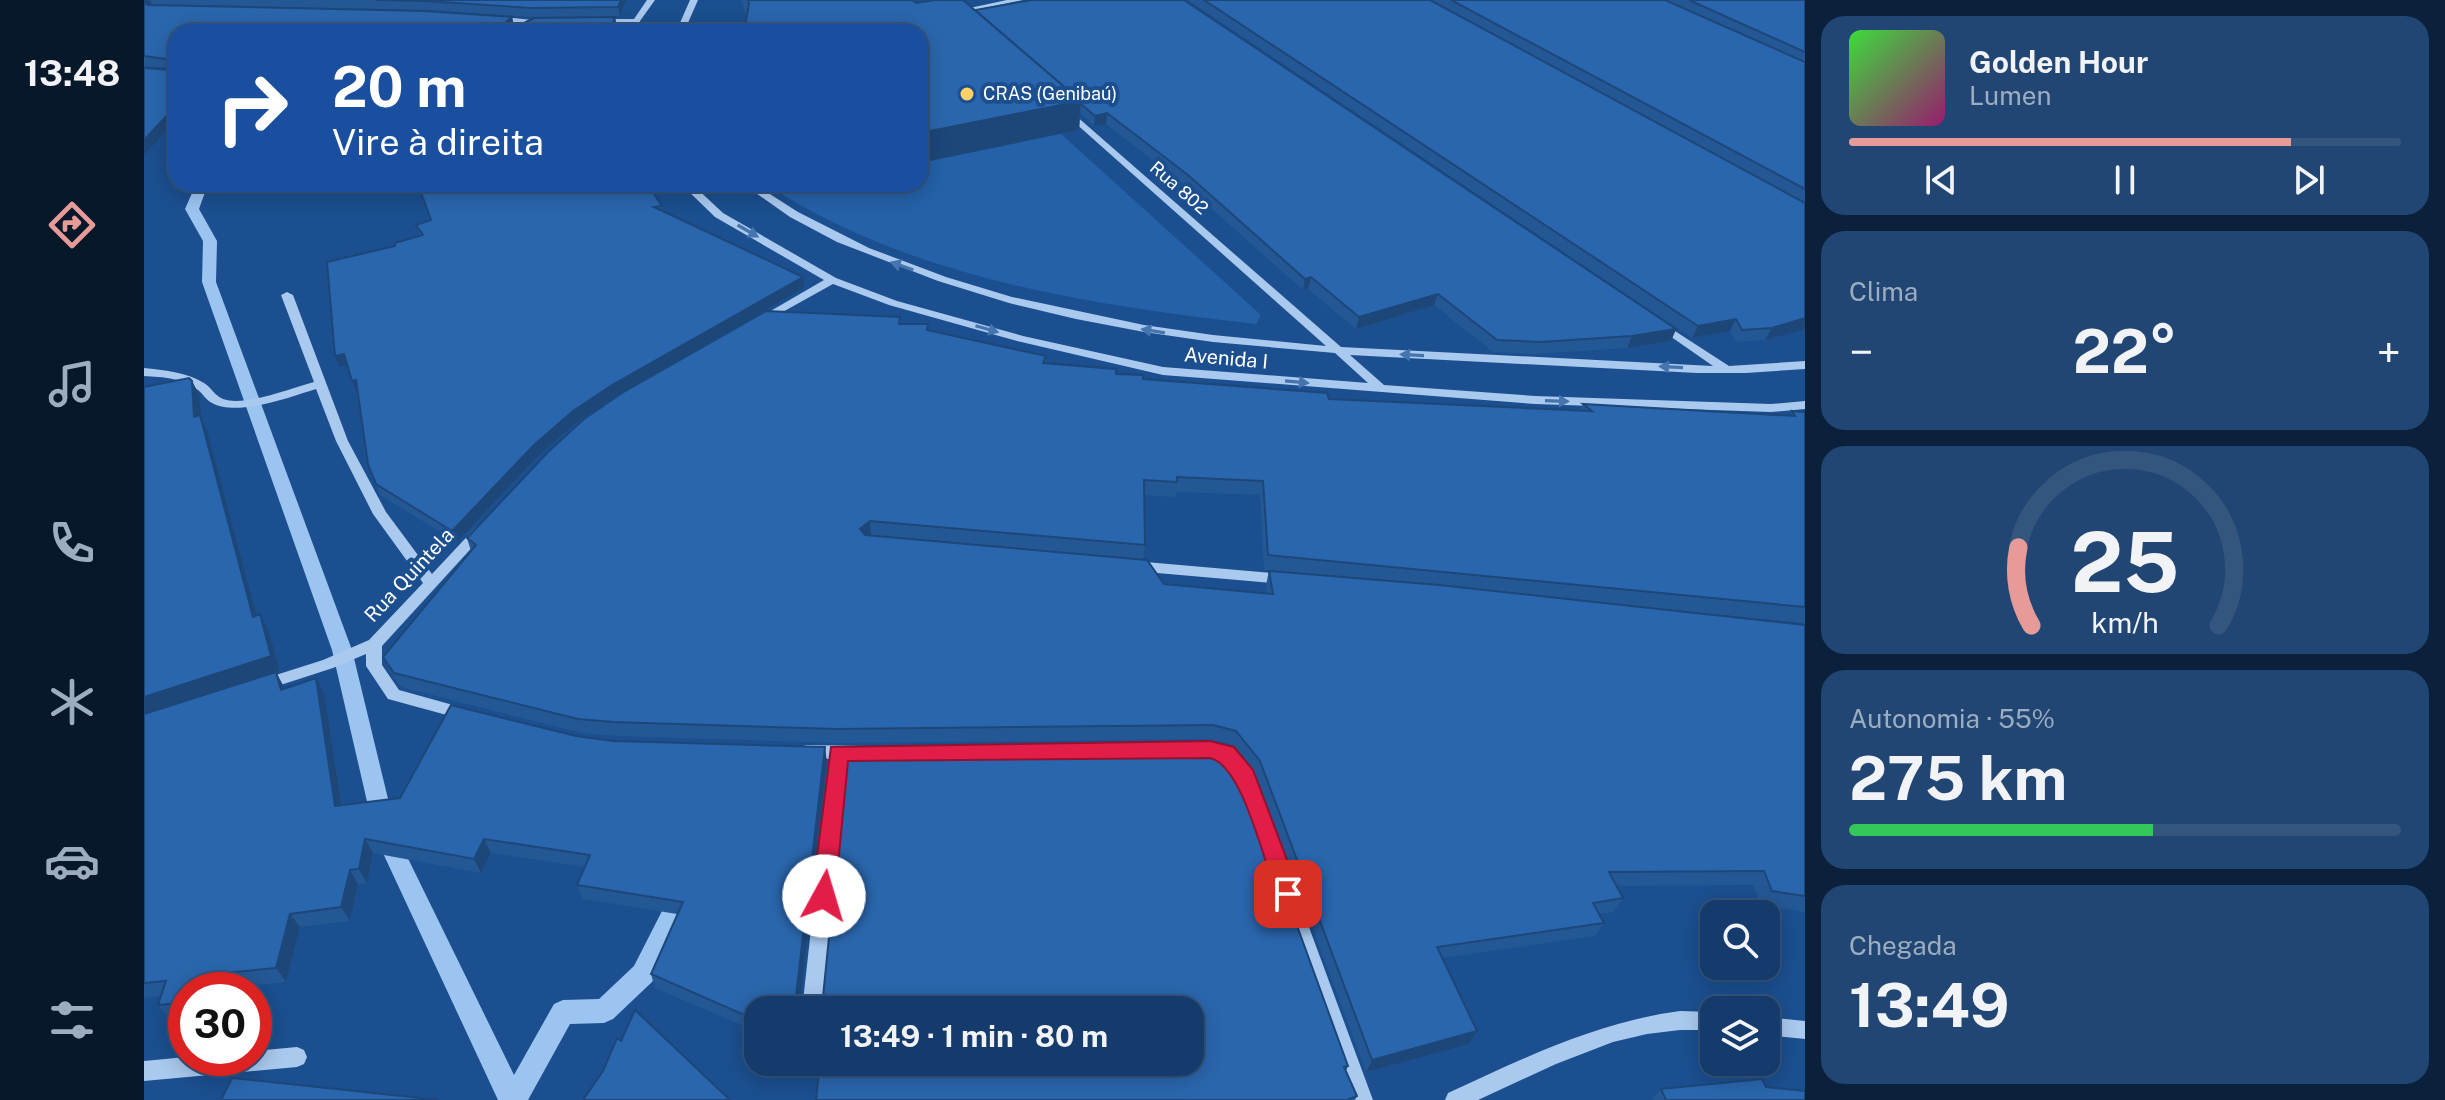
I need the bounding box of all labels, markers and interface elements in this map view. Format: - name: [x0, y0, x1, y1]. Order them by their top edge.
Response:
- text: Golden Hour: [1969, 44, 2148, 80]
- text: 13:48: [24, 52, 120, 94]
- text: 20 m: [332, 54, 466, 120]
- icon: right: [200, 56, 304, 160]
- text: Lumen: [1969, 80, 2052, 111]
- place label: CRAS (Genibaú): [983, 83, 1117, 104]
- marker: CRAS (Genibaú): [958, 85, 976, 103]
- text: Vire à direita: [332, 121, 544, 163]
- street label: Rua 802: [1146, 157, 1213, 219]
- icon: previous: [1919, 158, 1963, 202]
- icon: pause: [2103, 158, 2147, 202]
- icon: next: [2287, 158, 2331, 202]
- icon: directions: [44, 197, 100, 253]
- one-way arrow: [736, 224, 759, 238]
- one-way arrow: [889, 259, 913, 271]
- text: Clima: [1849, 276, 1918, 307]
- text: 22°: [2073, 316, 2177, 387]
- one-way arrow: [974, 324, 999, 336]
- one-way arrow: [1140, 324, 1165, 337]
- text: −: [1849, 326, 1873, 378]
- text: +: [2377, 326, 2401, 378]
- street label: Avenida I: [1183, 342, 1269, 374]
- one-way arrow: [1399, 348, 1424, 361]
- icon: music: [44, 356, 100, 412]
- one-way arrow: [1658, 361, 1683, 374]
- one-way arrow: [1285, 376, 1310, 389]
- one-way arrow: [1545, 394, 1570, 407]
- text: 25: [2071, 513, 2179, 611]
- icon: phone: [44, 515, 100, 571]
- street label: Rua Quintela: [359, 523, 459, 627]
- text: km/h: [2091, 606, 2159, 639]
- icon: climate: [44, 674, 100, 730]
- text: Autonomia · 55%: [1849, 703, 2055, 734]
- text: 275 km: [1849, 743, 2067, 814]
- icon: car: [44, 833, 100, 889]
- position arrow: [782, 854, 866, 938]
- pin: [1254, 860, 1322, 928]
- icon: arrive: [1266, 872, 1310, 916]
- map controls: [1700, 900, 1780, 1076]
- button: search: [1700, 900, 1780, 980]
- text: Chegada: [1849, 930, 1957, 961]
- text: 13:49: [1849, 970, 2009, 1041]
- speed limit sign: 30: [168, 972, 272, 1076]
- icon: filters: [44, 992, 100, 1048]
- button: layers: [1700, 996, 1780, 1076]
- text: 13:49 · 1 min · 80 m: [840, 1018, 1108, 1054]

